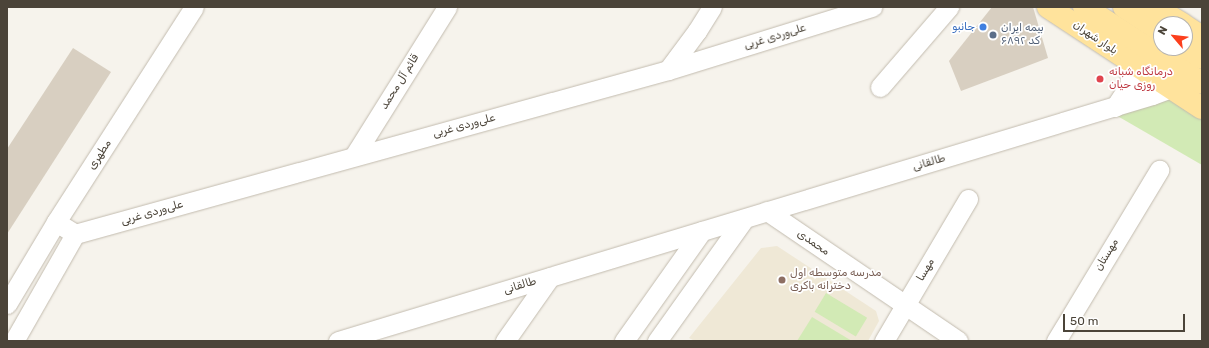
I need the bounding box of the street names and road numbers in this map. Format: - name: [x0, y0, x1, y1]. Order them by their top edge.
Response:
- street label: بلوار شهران: [1070, 18, 1120, 58]
- street label: علی‌وردی غربی: [742, 21, 808, 53]
- street label: قائم آل محمد: [378, 52, 422, 112]
- street label: علی‌وردی غربی: [431, 111, 497, 141]
- street label: مطهری: [86, 138, 114, 172]
- street label: طالقانی: [911, 152, 947, 174]
- street label: علی‌وردی غربی: [119, 198, 185, 228]
- street label: محمدی: [794, 227, 832, 259]
- street label: مهستان: [1092, 237, 1122, 273]
- street label: مهسا: [914, 256, 938, 284]
- street label: طالقانی: [502, 275, 538, 297]

